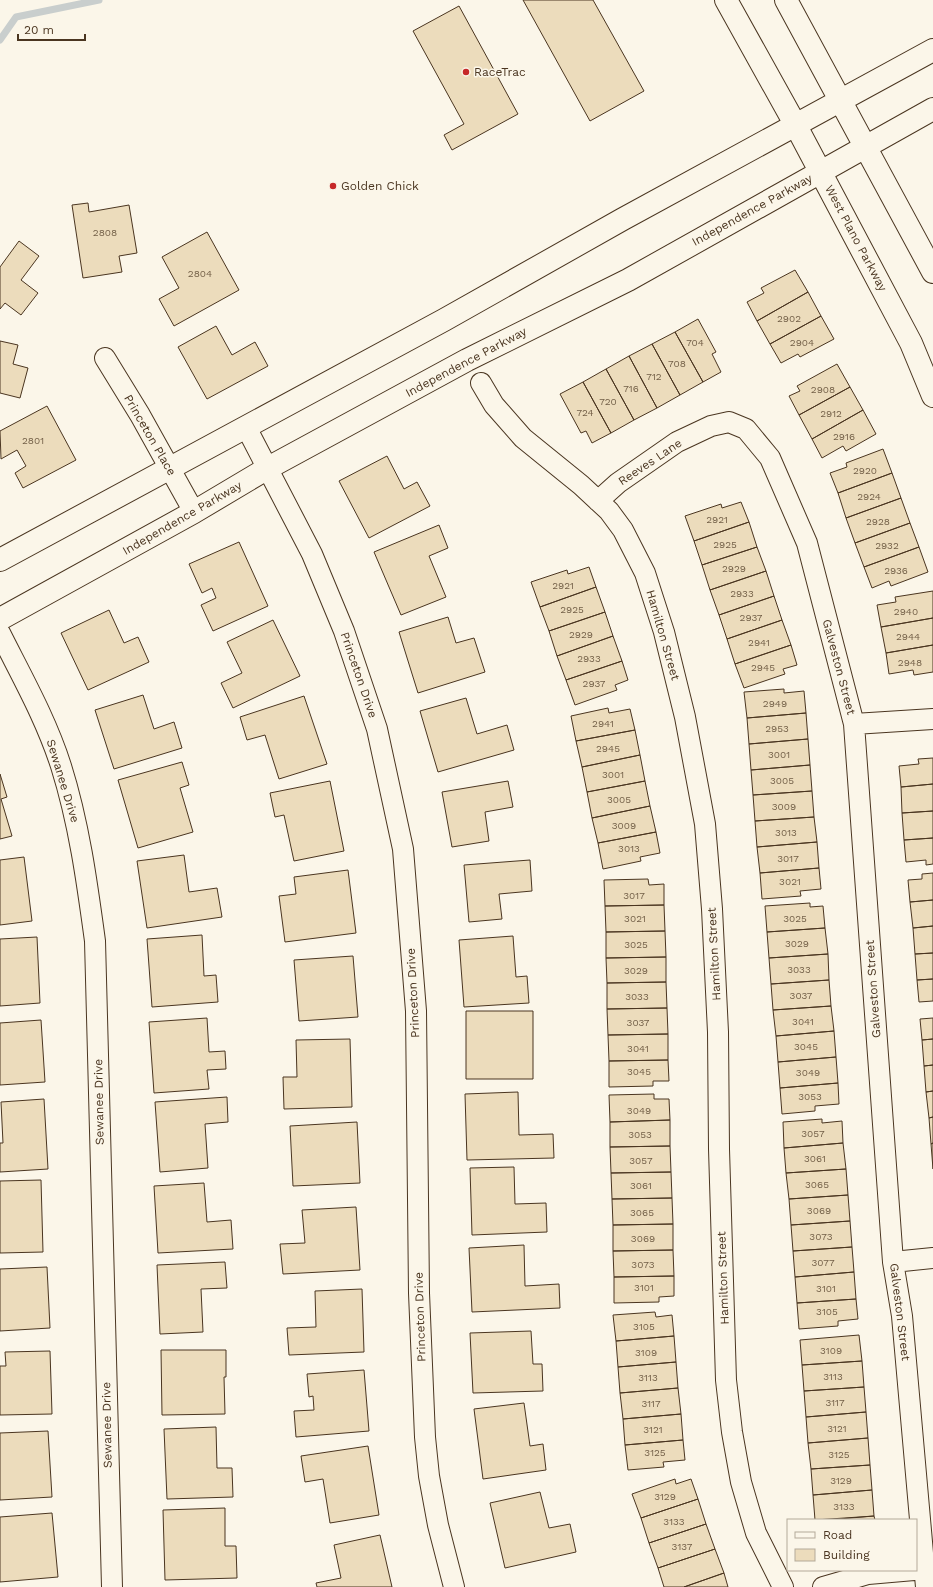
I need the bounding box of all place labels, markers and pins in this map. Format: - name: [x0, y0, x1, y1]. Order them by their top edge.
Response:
- place label: RaceTrac: [474, 65, 526, 79]
- marker: RaceTrac: [461, 67, 471, 77]
- place label: Golden Chick: [341, 179, 419, 193]
- marker: Golden Chick: [328, 181, 338, 191]

